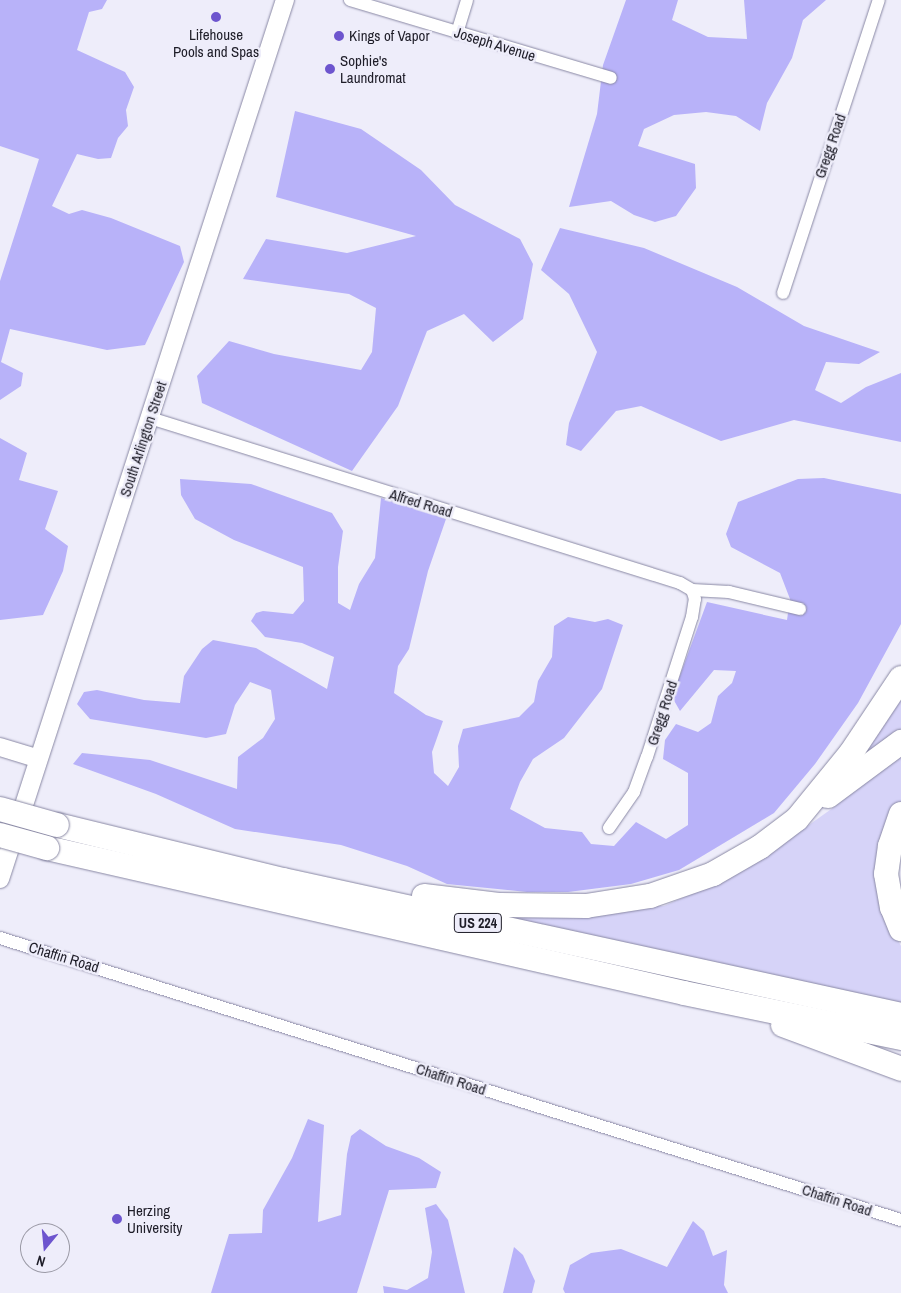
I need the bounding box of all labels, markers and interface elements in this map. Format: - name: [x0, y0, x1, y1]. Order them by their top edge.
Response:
- marker: Lifehouse Pools and Spas: [210, 11, 222, 23]
- street label: Joseph Avenue: [452, 23, 538, 65]
- place label: Lifehouse Pools and Spas: [173, 25, 259, 60]
- place label: Kings of Vapor: [349, 27, 429, 45]
- marker: Kings of Vapor: [333, 30, 345, 42]
- place label: Sophie's Laundromat: [340, 51, 406, 86]
- marker: Sophie's Laundromat: [324, 63, 336, 75]
- street label: Gregg Road: [811, 111, 849, 181]
- street label: South Arlington Street: [116, 379, 170, 499]
- street label: Alfred Road: [387, 485, 455, 521]
- street label: Gregg Road: [643, 678, 681, 748]
- road number: US 224: [453, 911, 503, 934]
- street label: Chaffin Road: [27, 938, 101, 976]
- street label: Chaffin Road: [414, 1059, 488, 1099]
- street label: Chaffin Road: [800, 1180, 874, 1220]
- place label: Herzing University: [127, 1201, 182, 1236]
- marker: Herzing University: [111, 1213, 123, 1225]
- north arrow: [20, 1223, 70, 1273]
- text: N: [34, 1252, 48, 1271]

